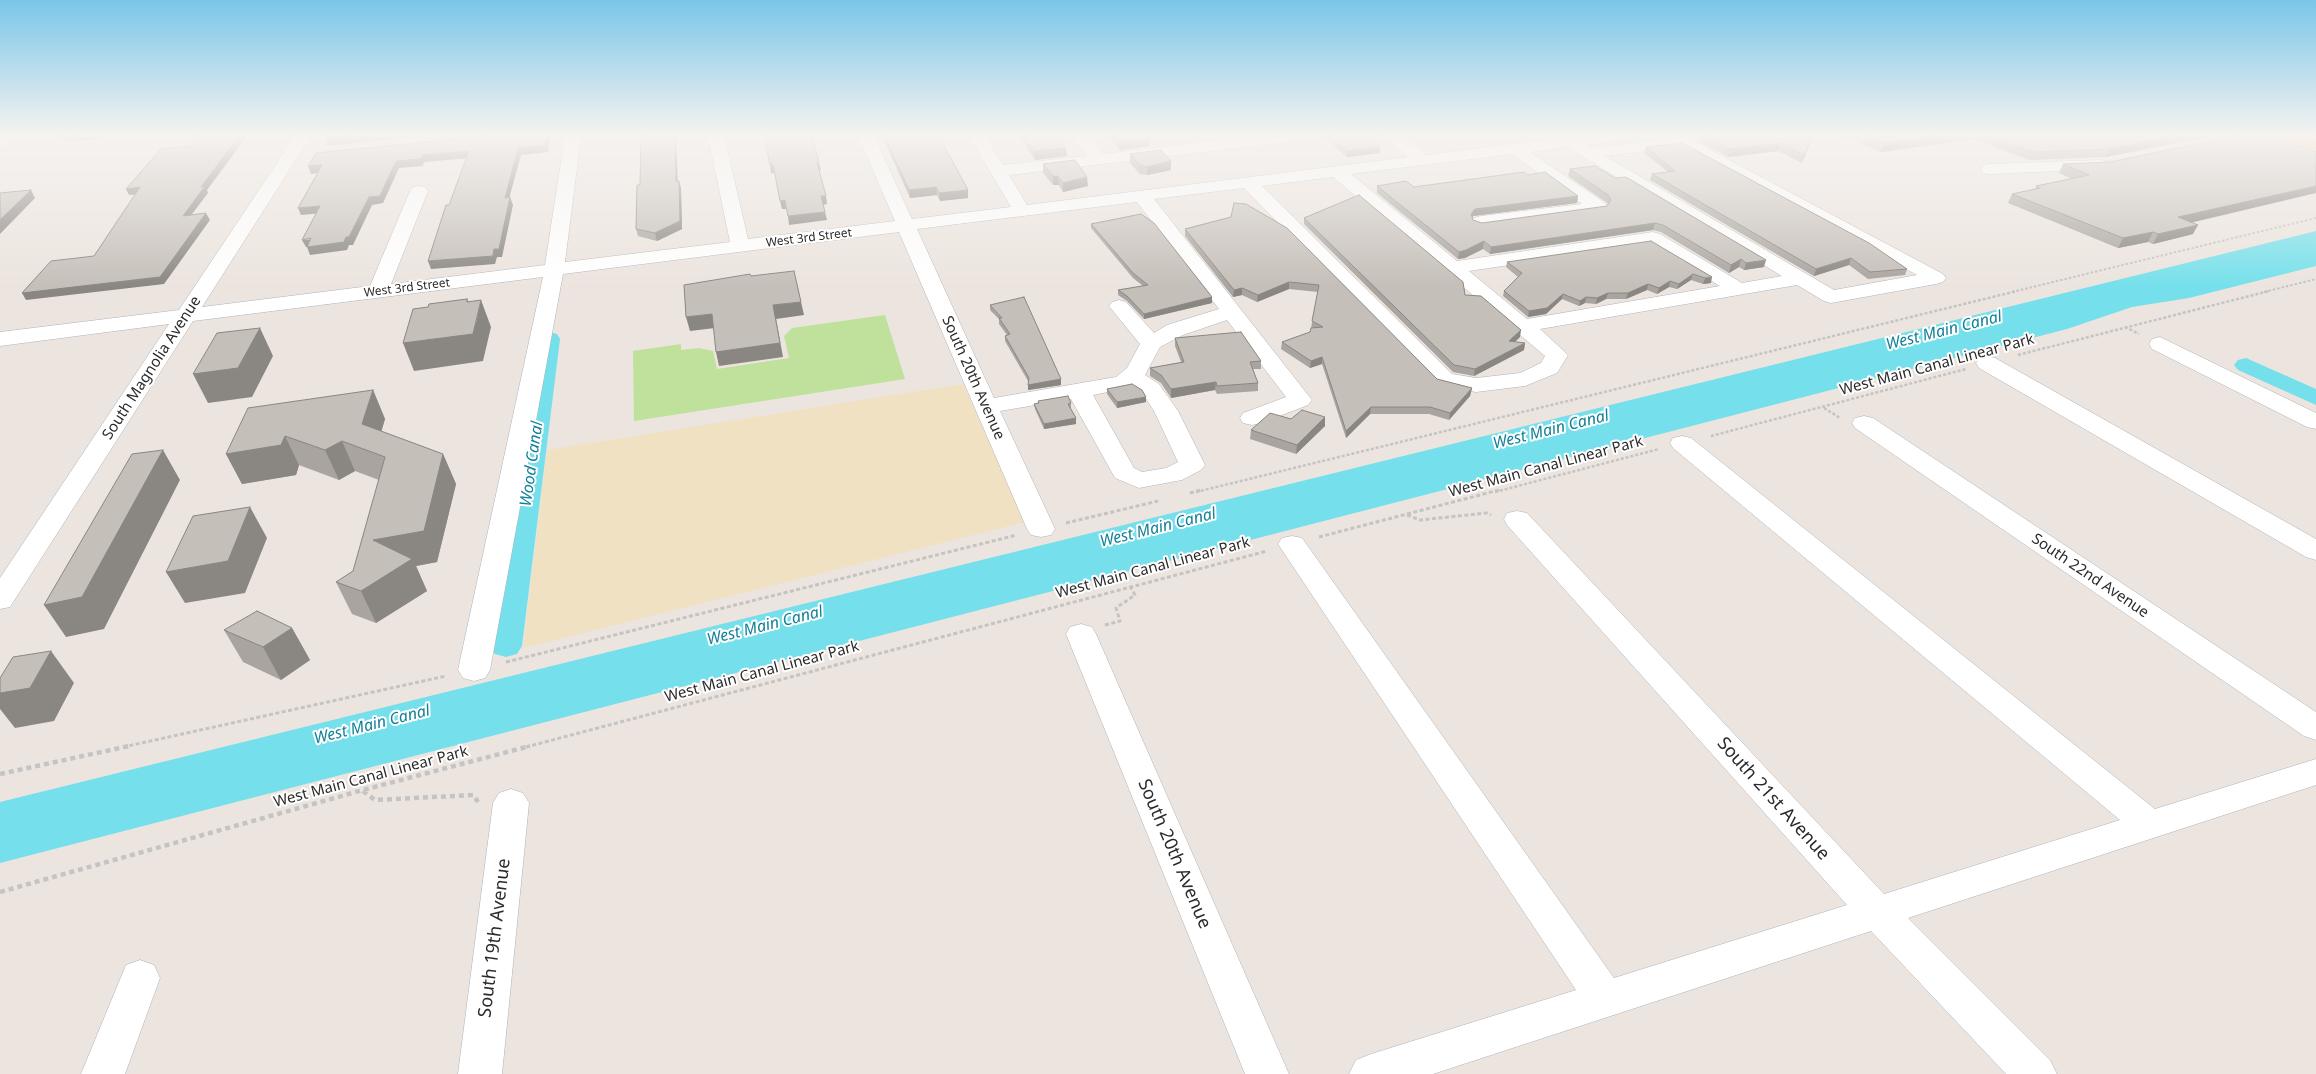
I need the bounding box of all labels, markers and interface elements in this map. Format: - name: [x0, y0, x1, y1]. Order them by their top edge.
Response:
- street label: West 3rd Street: [765, 226, 853, 250]
- street label: West 3rd Street: [363, 276, 451, 300]
- street label: South Magnolia Avenue: [99, 293, 205, 443]
- water label: West Main Canal: [1884, 307, 2004, 355]
- street label: South 20th Avenue: [938, 313, 1008, 443]
- street label: West Main Canal Linear Park: [1838, 330, 2036, 400]
- water label: West Main Canal: [1491, 406, 1611, 454]
- water label: Wood Canal: [517, 420, 547, 508]
- street label: West Main Canal Linear Park: [1447, 432, 1645, 502]
- water label: West Main Canal: [1098, 504, 1218, 552]
- street label: South 22nd Avenue: [2028, 530, 2152, 622]
- street label: West Main Canal Linear Park: [1054, 533, 1252, 603]
- water label: West Main Canal: [705, 602, 825, 650]
- street label: West Main Canal Linear Park: [663, 637, 861, 707]
- water label: West Main Canal: [312, 701, 432, 749]
- street label: South 21st Avenue: [1712, 733, 1834, 865]
- street label: West Main Canal Linear Park: [272, 742, 470, 812]
- street label: South 20th Avenue: [1133, 776, 1215, 932]
- street label: South 19th Avenue: [475, 857, 515, 1019]

